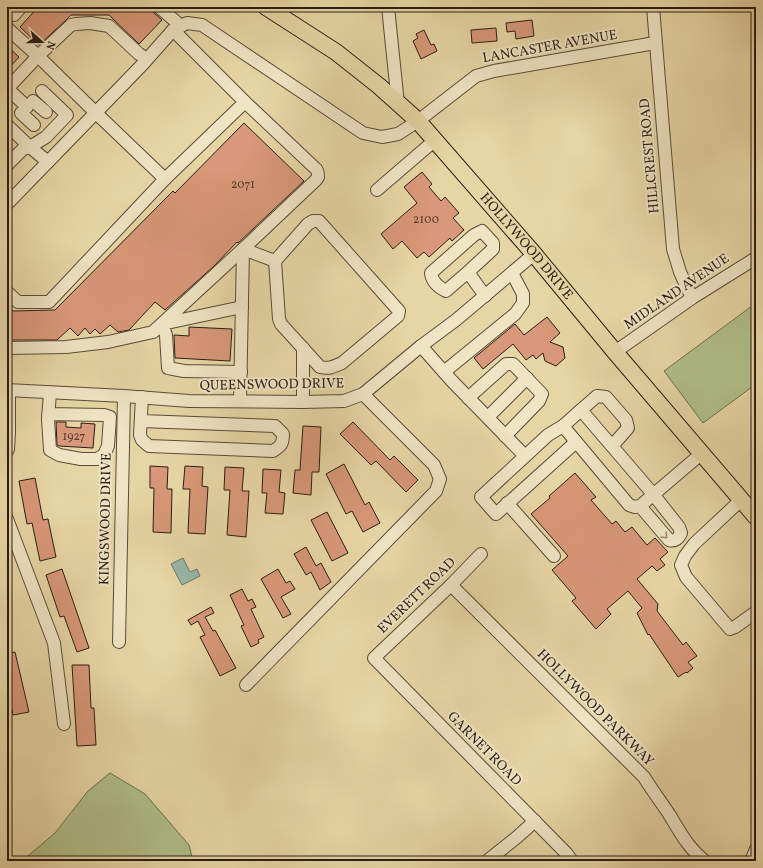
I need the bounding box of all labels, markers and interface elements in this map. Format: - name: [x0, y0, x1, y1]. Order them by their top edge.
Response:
- north arrow: [22, 22, 62, 62]
- street label: LANCASTER AVENUE: [481, 26, 619, 68]
- text: N: [42, 39, 58, 51]
- street label: HILLCREST ROAD: [635, 98, 665, 214]
- house number: 2071: [231, 177, 255, 193]
- street label: HOLLYWOOD DRIVE: [475, 189, 577, 304]
- house number: 2100: [413, 212, 439, 228]
- street label: MIDLAND AVENUE: [621, 250, 733, 334]
- street label: QUEENSWOOD DRIVE: [200, 374, 344, 396]
- house number: 1927: [63, 429, 86, 445]
- street label: KINGSWOOD DRIVE: [95, 453, 117, 585]
- one-way arrow: [660, 531, 668, 539]
- street label: EVERETT ROAD: [374, 554, 460, 638]
- street label: HOLLYWOOD PARKWAY: [532, 645, 658, 771]
- street label: GARNET ROAD: [443, 708, 525, 790]

